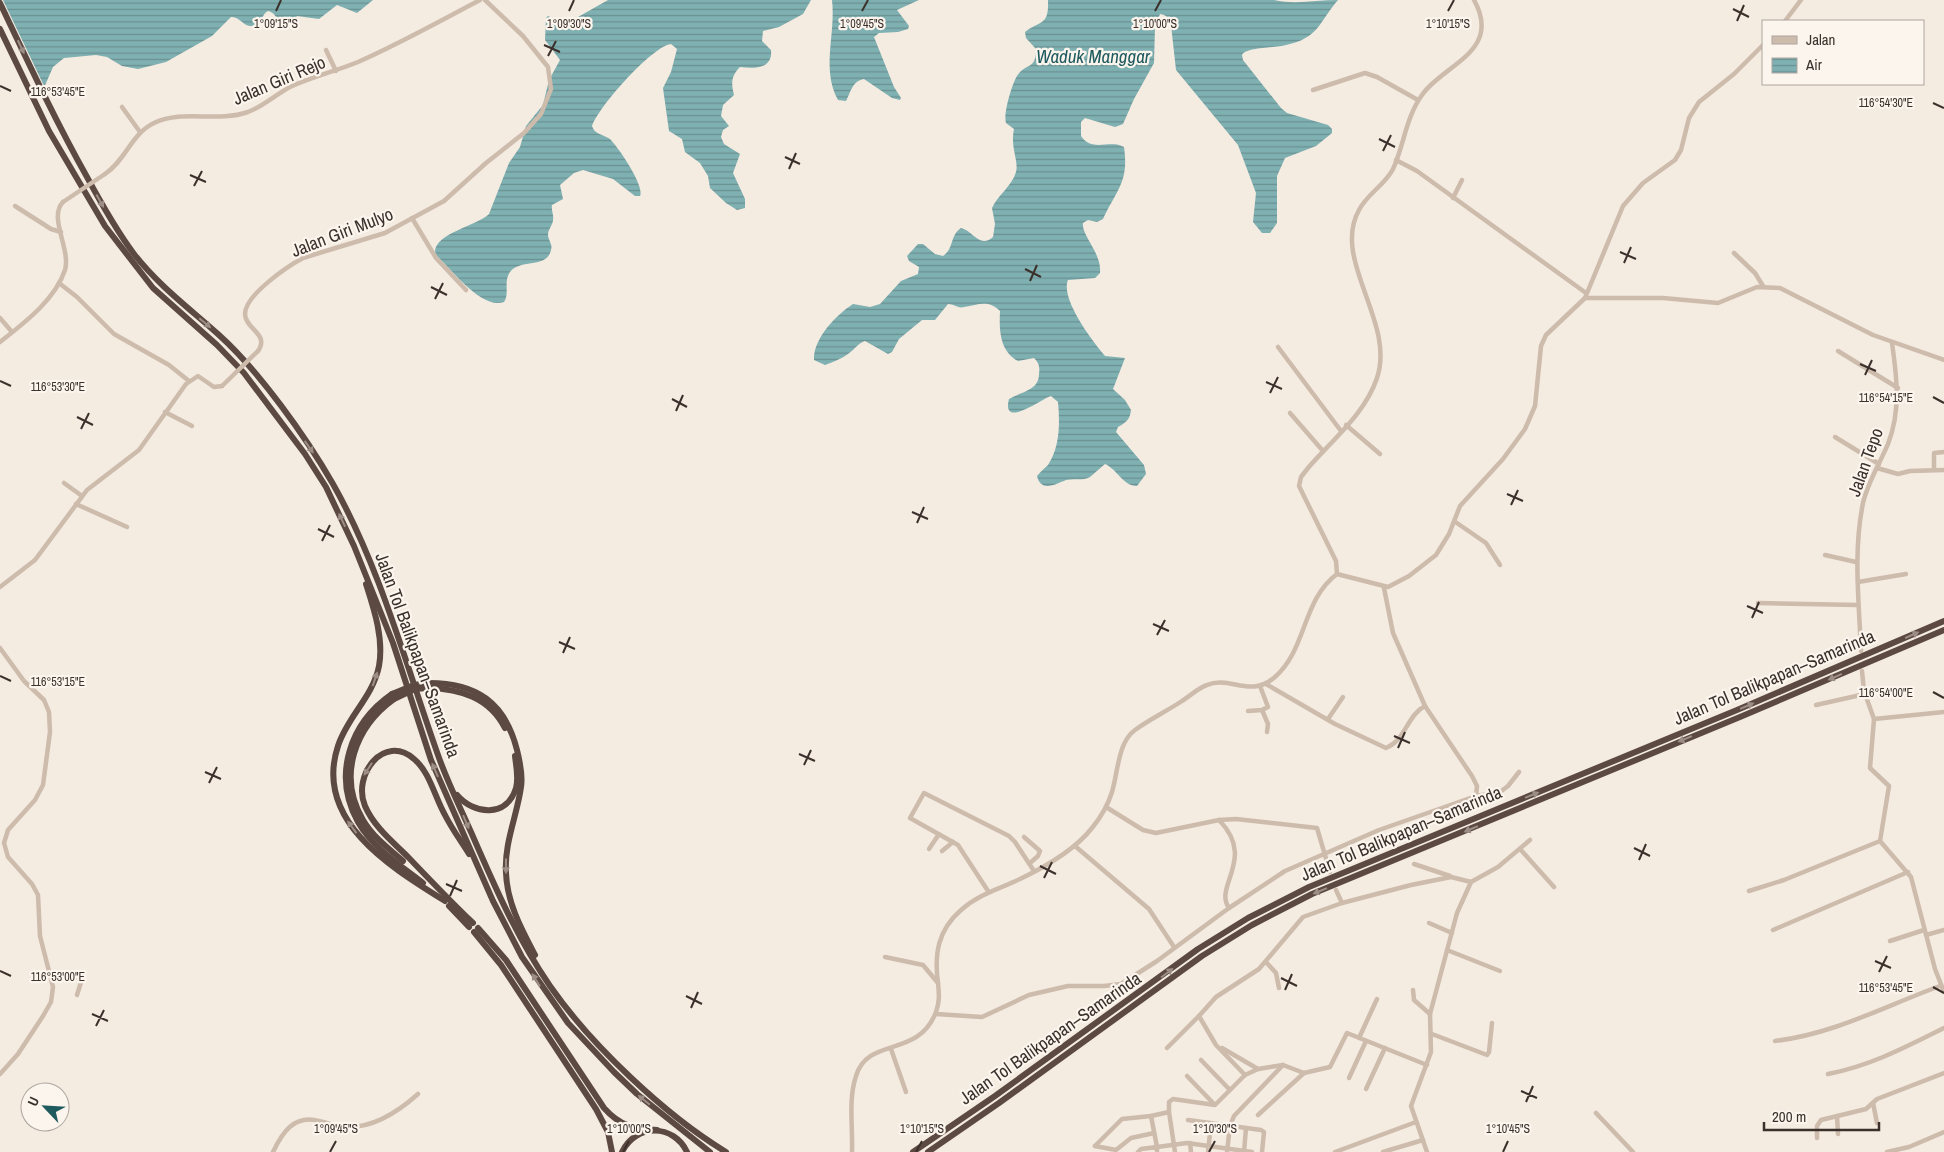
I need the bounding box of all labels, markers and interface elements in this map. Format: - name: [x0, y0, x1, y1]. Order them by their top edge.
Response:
- text: 1°09'15"S: [254, 16, 298, 32]
- text: 1°09'30"S: [547, 16, 591, 32]
- text: 1°09'45"S: [840, 16, 884, 32]
- text: 1°10'00"S: [1133, 16, 1177, 32]
- text: 1°10'15"S: [1426, 16, 1470, 32]
- legend: [1762, 20, 1924, 85]
- text: Jalan: [1806, 29, 1835, 50]
- one-way arrow: [17, 40, 25, 54]
- water label: Waduk Manggar: [1036, 43, 1151, 69]
- street label: Jalan Giri Rejo: [229, 49, 329, 111]
- text: Air: [1805, 54, 1822, 75]
- text: 116°53'45"E: [31, 84, 85, 100]
- text: 116°54'30"E: [1859, 95, 1913, 111]
- one-way arrow: [96, 193, 104, 208]
- street label: Jalan Giri Mulyo: [287, 201, 397, 263]
- one-way arrow: [198, 318, 211, 329]
- text: 116°53'30"E: [31, 379, 85, 395]
- text: 116°54'15"E: [1859, 390, 1913, 406]
- street label: Jalan Tepo: [1841, 424, 1889, 500]
- one-way arrow: [304, 440, 314, 454]
- one-way arrow: [338, 513, 346, 527]
- street label: Jalan Tol Balikpapan–Samarinda: [369, 549, 467, 761]
- street label: Jalan Tol Balikpapan–Samarinda: [1670, 623, 1878, 731]
- one-way arrow: [1905, 630, 1919, 638]
- one-way arrow: [372, 672, 379, 687]
- one-way arrow: [1828, 673, 1842, 681]
- text: 116°53'15"E: [31, 674, 85, 690]
- text: 116°54'00"E: [1859, 685, 1913, 701]
- one-way arrow: [1739, 701, 1754, 709]
- one-way arrow: [1677, 735, 1692, 743]
- one-way arrow: [363, 762, 373, 776]
- one-way arrow: [431, 763, 439, 777]
- street label: Jalan Tol Balikpapan–Samarinda: [1297, 779, 1505, 887]
- one-way arrow: [1525, 791, 1540, 799]
- one-way arrow: [463, 815, 471, 829]
- one-way arrow: [348, 821, 358, 834]
- one-way arrow: [1464, 826, 1478, 834]
- one-way arrow: [502, 858, 510, 874]
- one-way arrow: [1312, 887, 1327, 895]
- street label: Jalan Tol Balikpapan–Samarinda: [954, 966, 1146, 1110]
- one-way arrow: [1160, 967, 1173, 978]
- text: 116°53'00"E: [31, 969, 85, 985]
- one-way arrow: [532, 973, 541, 986]
- text: 116°53'45"E: [1859, 980, 1913, 996]
- north arrow: [20, 1082, 70, 1132]
- text: U: [23, 1094, 43, 1109]
- one-way arrow: [638, 1095, 651, 1106]
- scale bar: [1764, 1100, 1879, 1132]
- text: 200 m: [1772, 1106, 1806, 1127]
- text: 1°09'45"S: [314, 1121, 358, 1137]
- text: 1°10'00"S: [607, 1121, 651, 1137]
- text: 1°10'15"S: [900, 1121, 944, 1137]
- text: 1°10'30"S: [1193, 1121, 1237, 1137]
- text: 1°10'45"S: [1486, 1121, 1530, 1137]

